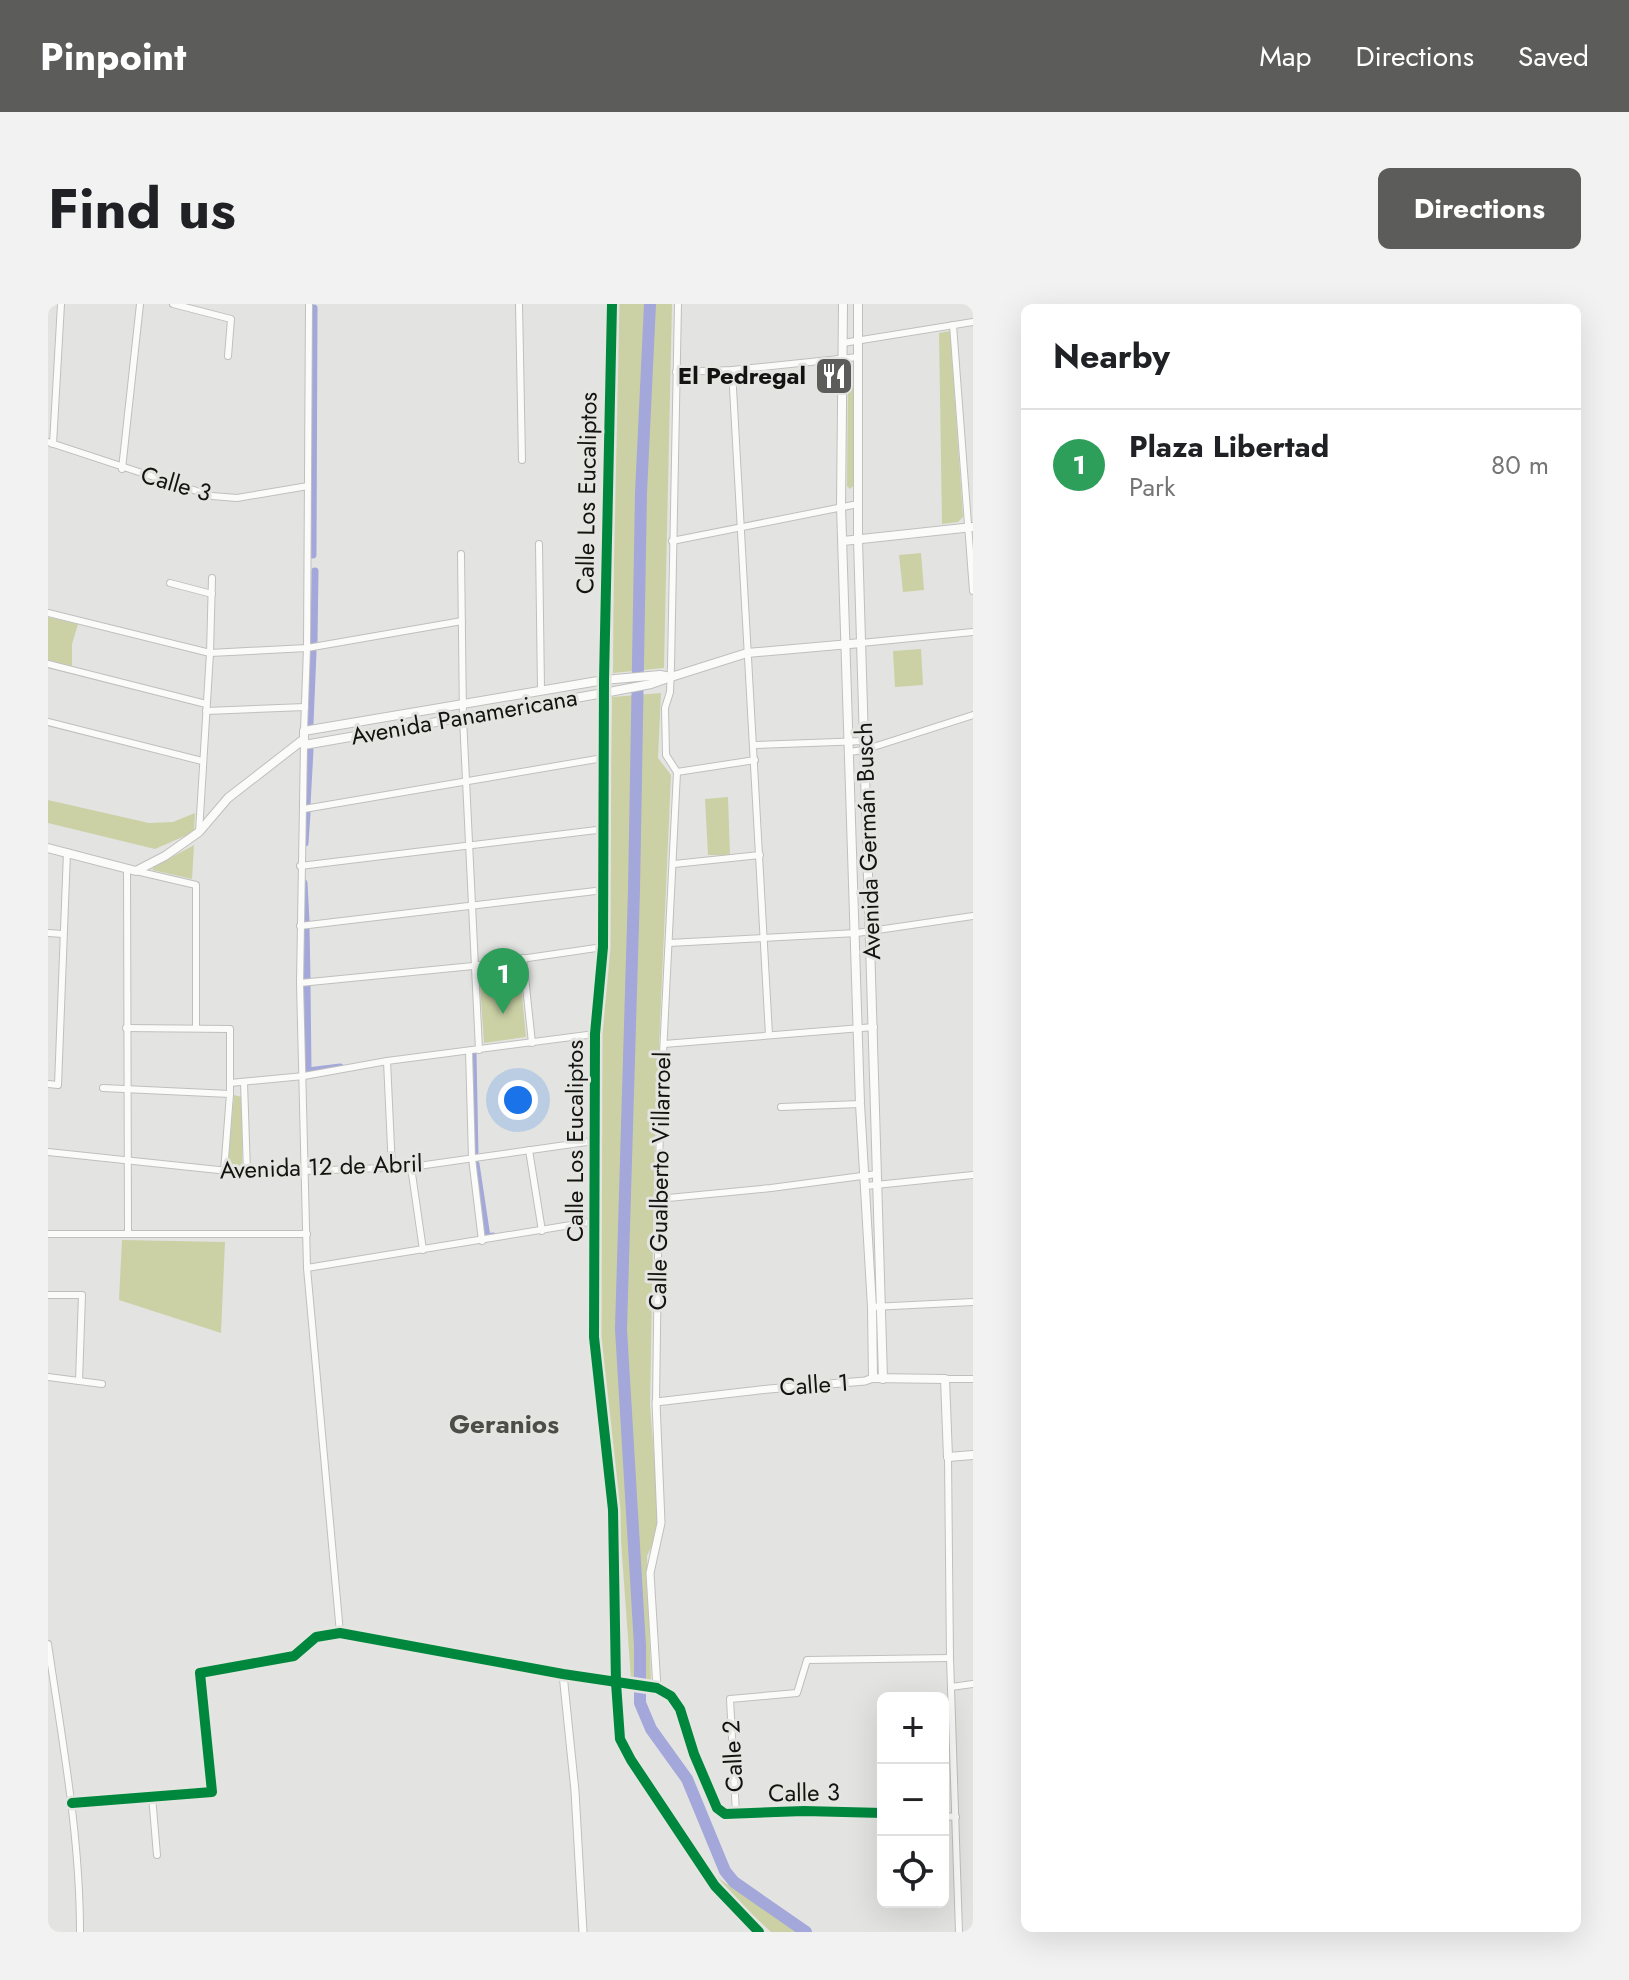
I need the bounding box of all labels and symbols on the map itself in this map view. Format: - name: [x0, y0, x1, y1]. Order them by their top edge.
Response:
- restaurant icon: El Pedregal: [813, 355, 855, 397]
- place label: El Pedregal: [678, 358, 806, 393]
- street label: Calle Los Eucaliptos: [567, 392, 606, 594]
- street label: Calle 3: [137, 457, 215, 510]
- street label: Avenida Panamericana: [348, 679, 580, 754]
- street label: Avenida Germán Busch: [846, 722, 889, 960]
- pin: 1: [477, 948, 529, 1014]
- street label: Calle Los Eucaliptos: [557, 1040, 592, 1242]
- street label: Calle Gualberto Villarroel: [640, 1051, 679, 1311]
- your location: [498, 1080, 538, 1120]
- street label: Avenida 12 de Abril: [219, 1145, 423, 1188]
- street label: Calle 1: [778, 1365, 850, 1404]
- district label: Geranios: [449, 1405, 559, 1443]
- street label: Calle 2: [713, 1719, 752, 1793]
- street label: Calle 3: [768, 1774, 840, 1811]

